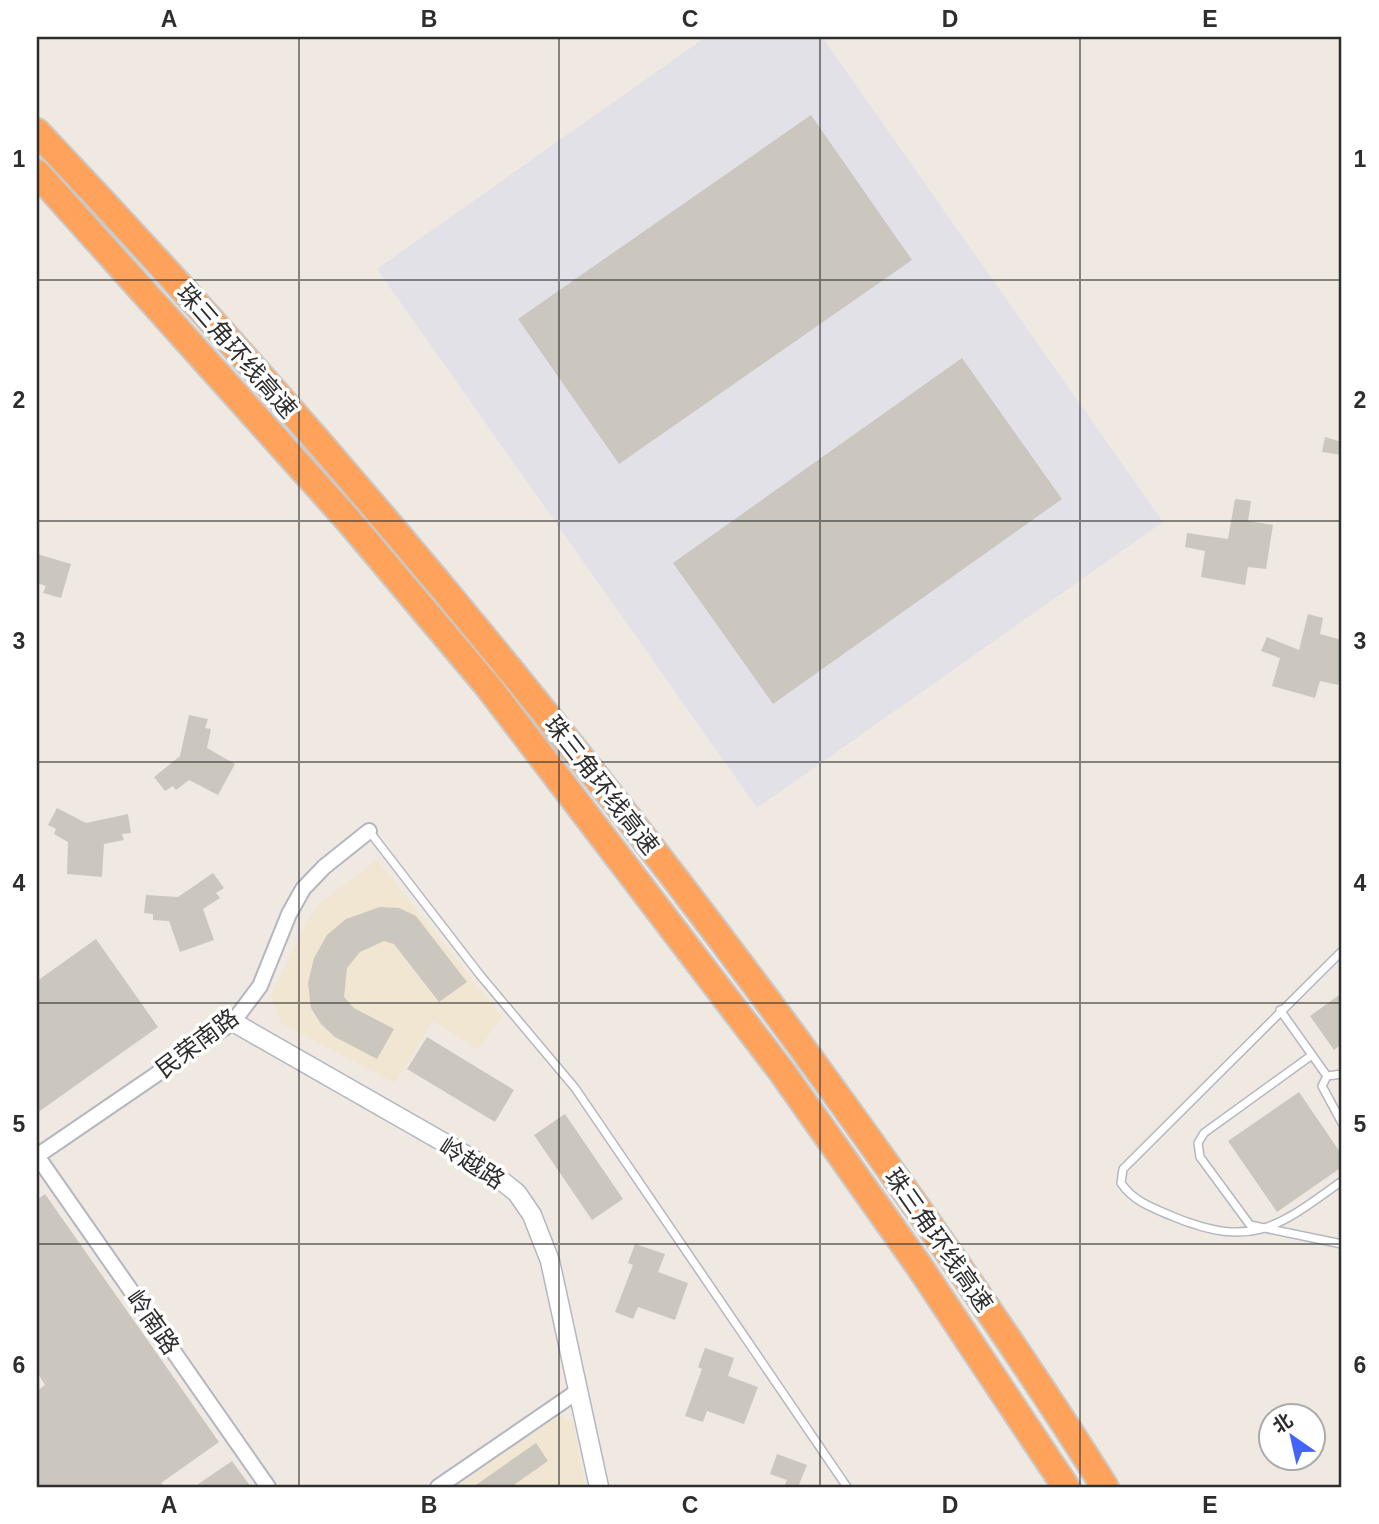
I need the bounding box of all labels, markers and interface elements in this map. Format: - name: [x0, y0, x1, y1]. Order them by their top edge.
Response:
- text: A: [161, 6, 177, 32]
- text: B: [421, 6, 437, 32]
- text: C: [682, 6, 698, 32]
- text: D: [942, 6, 958, 32]
- text: E: [1202, 6, 1218, 32]
- text: 1: [13, 146, 26, 172]
- text: 1: [1354, 146, 1367, 172]
- street label: 珠三角环线高速: [172, 279, 302, 423]
- text: 2: [13, 387, 25, 413]
- text: 2: [1354, 387, 1366, 413]
- text: 3: [13, 628, 25, 654]
- text: 3: [1354, 628, 1366, 654]
- street label: 珠三角环线高速: [540, 710, 664, 860]
- text: 4: [13, 870, 26, 896]
- text: 4: [1354, 870, 1367, 896]
- street label: 民荣南路: [151, 1003, 243, 1083]
- text: 5: [13, 1111, 26, 1137]
- text: 5: [1354, 1111, 1367, 1137]
- street label: 岭越路: [434, 1132, 510, 1194]
- street label: 珠三角环线高速: [880, 1163, 998, 1317]
- street label: 岭南路: [121, 1285, 185, 1359]
- text: 6: [13, 1352, 25, 1378]
- text: 6: [1354, 1352, 1366, 1378]
- north arrow: [1256, 1402, 1326, 1472]
- text: 北: [1269, 1409, 1297, 1437]
- text: A: [161, 1492, 177, 1518]
- text: B: [421, 1492, 437, 1518]
- text: C: [682, 1492, 698, 1518]
- text: D: [942, 1492, 958, 1518]
- text: E: [1202, 1492, 1218, 1518]

